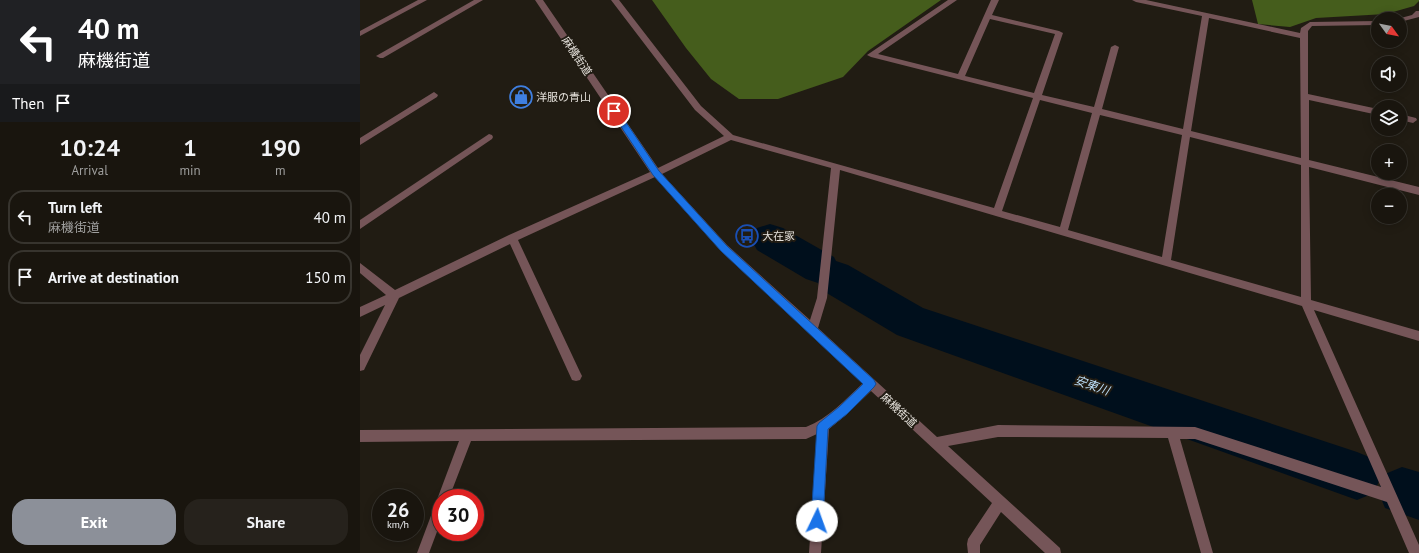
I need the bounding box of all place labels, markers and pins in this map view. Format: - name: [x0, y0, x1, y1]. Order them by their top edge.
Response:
- shop icon: 洋服の青山: [508, 84, 534, 110]
- place label: 洋服の青山: [536, 90, 591, 104]
- pin: [597, 94, 631, 128]
- bus stop icon: 大在家: [734, 223, 760, 249]
- place label: 大在家: [762, 229, 795, 243]

